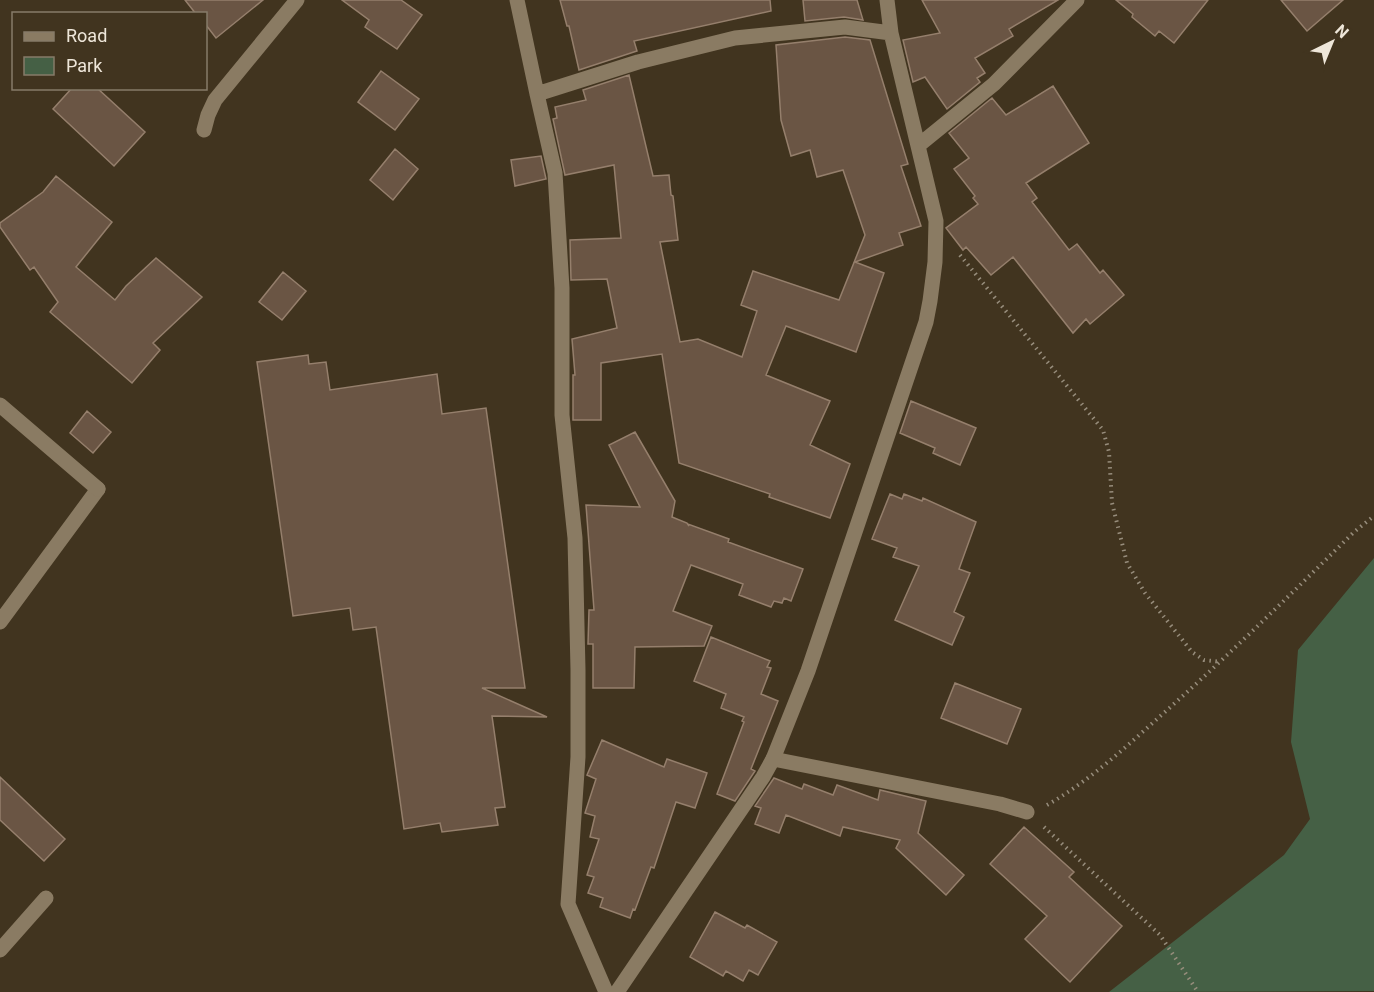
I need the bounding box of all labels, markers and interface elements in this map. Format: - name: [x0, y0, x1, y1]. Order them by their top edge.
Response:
- legend: [12, 12, 207, 90]
- north arrow: [1302, 12, 1362, 72]
- text: N: [1331, 21, 1352, 42]
- text: Road: [66, 25, 107, 46]
- text: Park: [66, 55, 103, 76]

